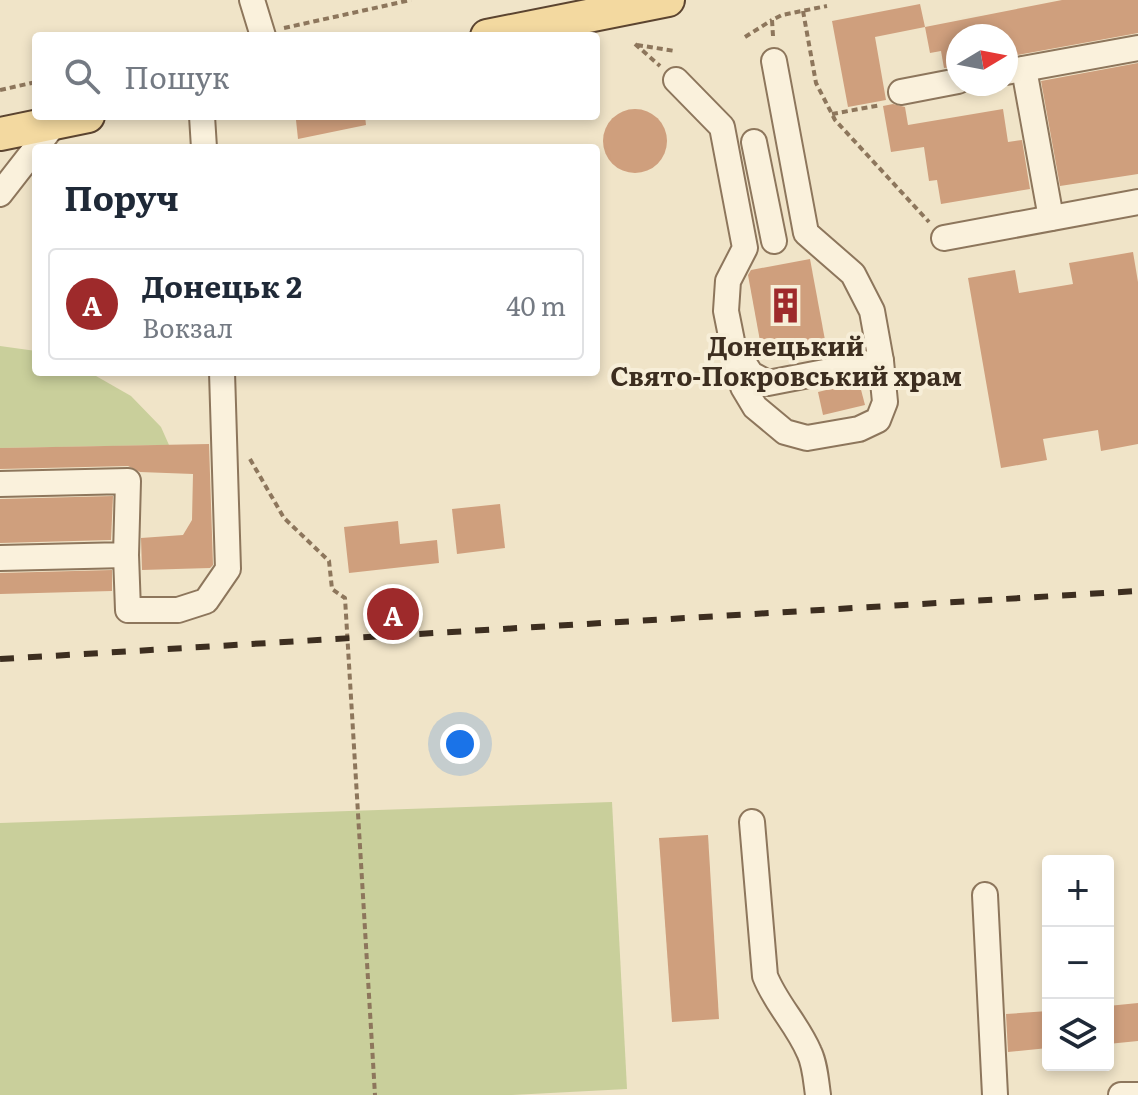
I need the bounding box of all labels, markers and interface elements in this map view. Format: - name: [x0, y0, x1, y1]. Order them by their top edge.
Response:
- north arrow: [946, 24, 1018, 96]
- search box: [32, 32, 600, 120]
- icon: search: [60, 54, 104, 98]
- text: Пошук: [124, 54, 229, 98]
- text: Поруч: [64, 171, 179, 221]
- text: Донецьк 2: [142, 263, 302, 307]
- text: A: [82, 285, 102, 324]
- text: 40 m: [506, 285, 566, 324]
- building icon: Донецький Свято-Покровський храм: [767, 286, 805, 324]
- text: Вокзал: [142, 307, 233, 346]
- place label: Донецький Свято-Покровський храм: [610, 325, 962, 394]
- pin: A: [367, 584, 419, 644]
- your location: [440, 724, 480, 764]
- map controls: [1042, 855, 1114, 1071]
- button: +: [1042, 855, 1114, 927]
- button: −: [1042, 927, 1114, 999]
- button: layers: [1042, 999, 1114, 1071]

